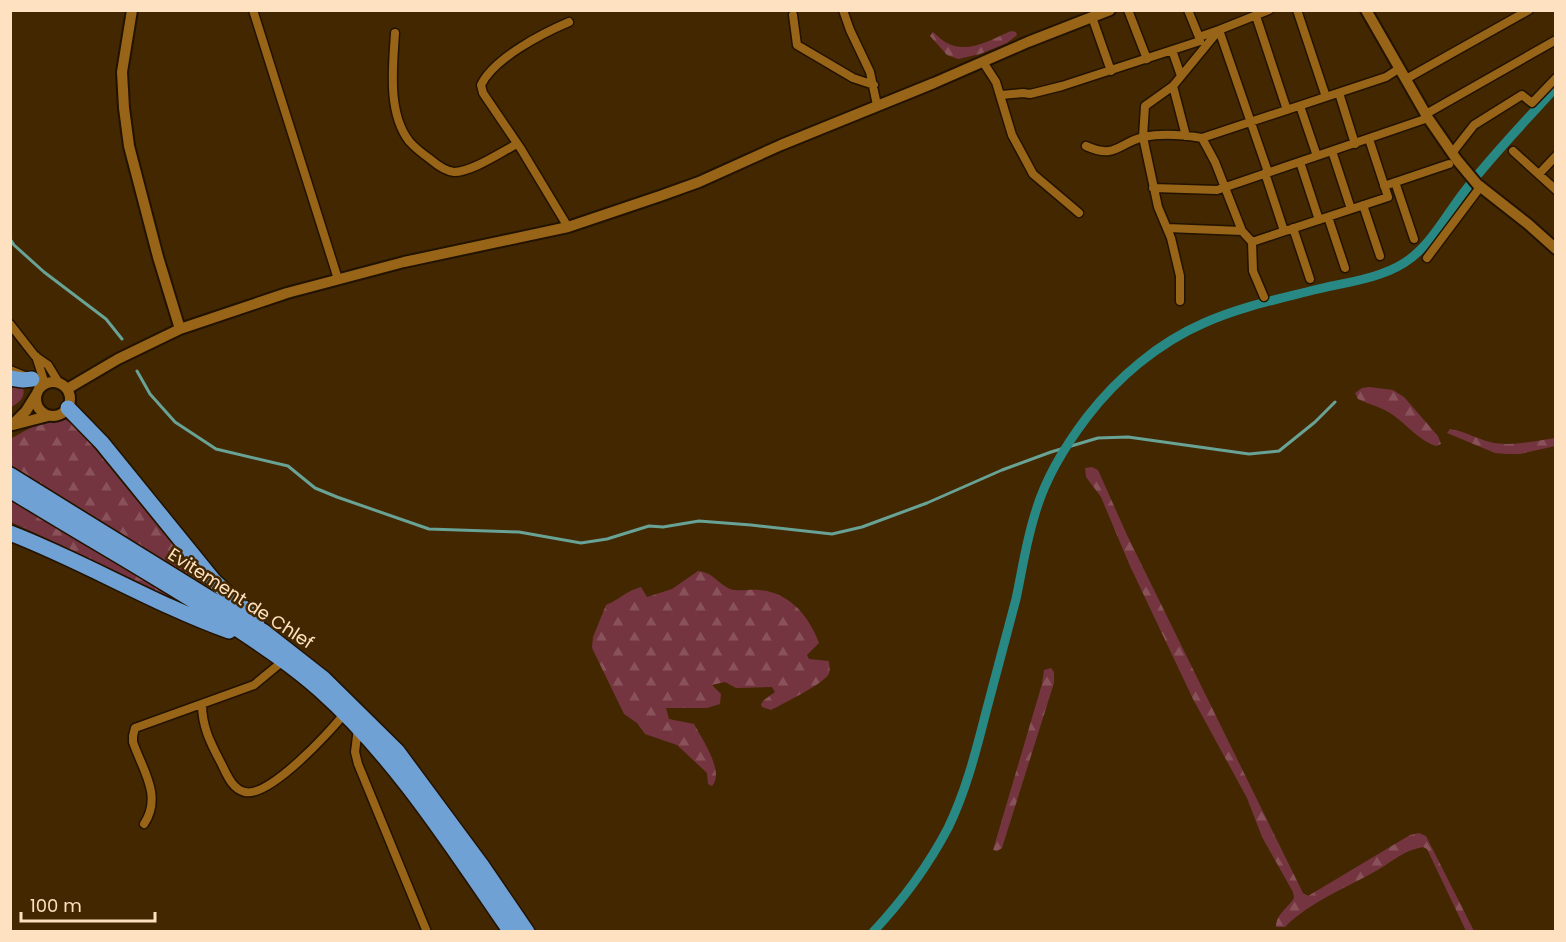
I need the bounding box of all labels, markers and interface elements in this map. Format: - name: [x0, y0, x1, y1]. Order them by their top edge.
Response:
- street label: Evitement de Chlef: [163, 541, 319, 655]
- scale bar: [21, 885, 154, 923]
- text: 100 m: [30, 893, 82, 918]

